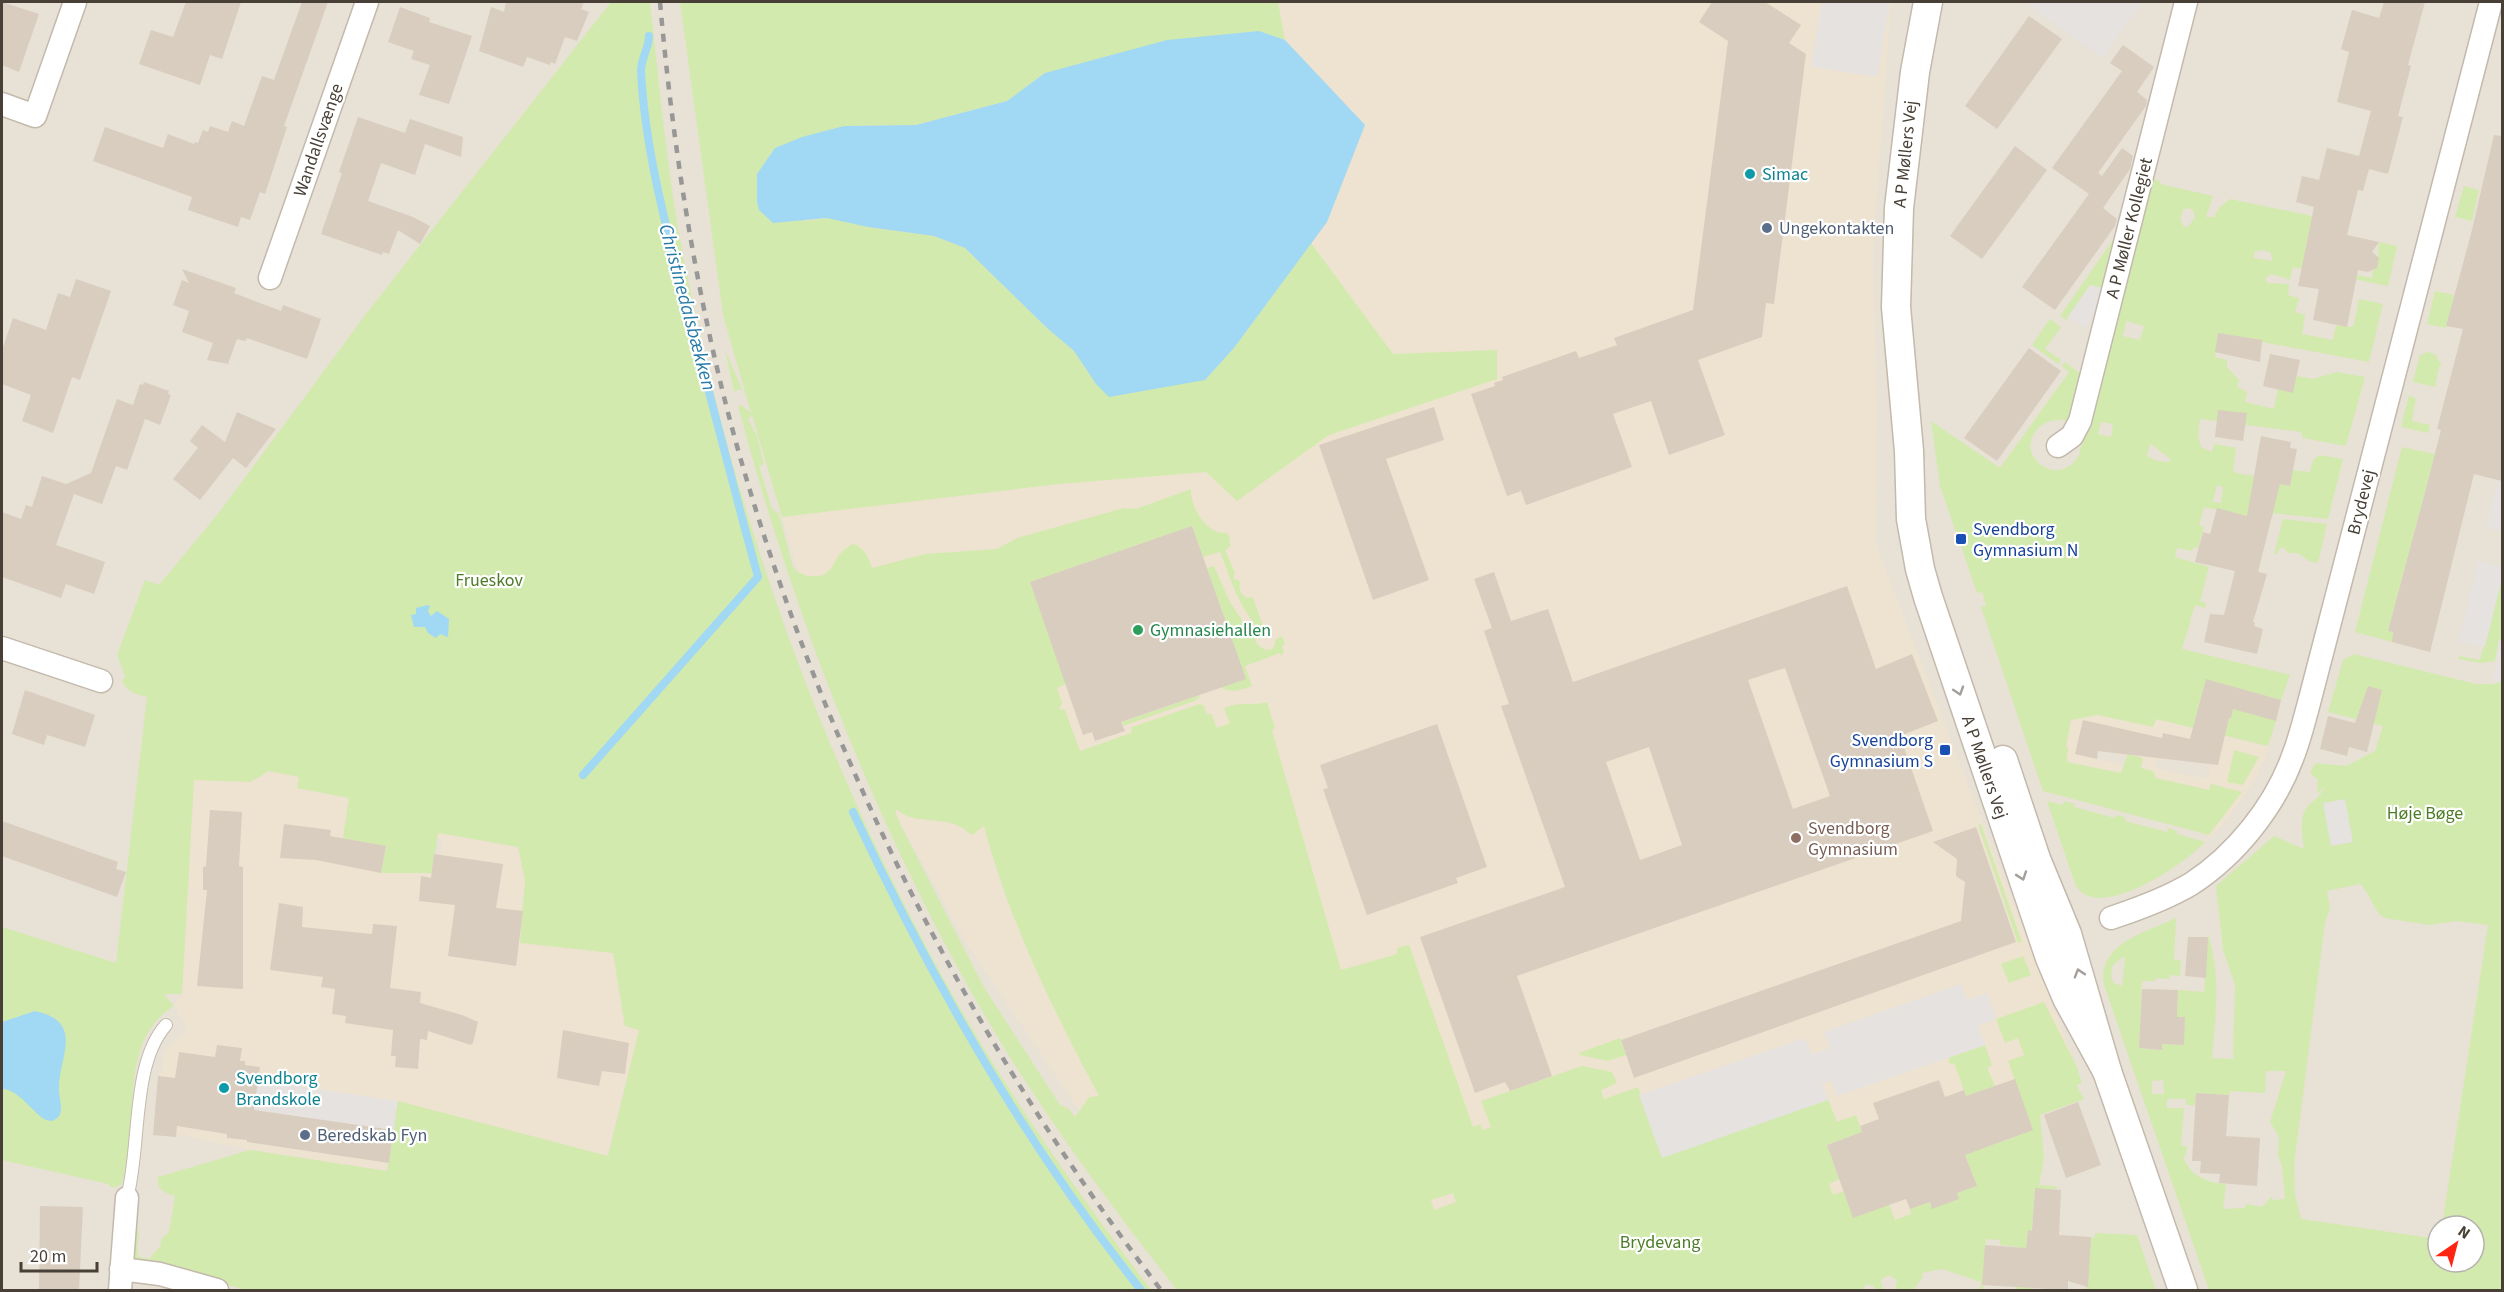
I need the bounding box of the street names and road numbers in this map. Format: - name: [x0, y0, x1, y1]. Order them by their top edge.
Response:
- street label: Wandallsvænge: [287, 80, 350, 200]
- street label: A P Møllers Vej: [1887, 99, 1924, 209]
- street label: A P Møller Kollegiet: [2100, 155, 2159, 301]
- street label: Brydevej: [2341, 467, 2382, 537]
- street label: A P Møllers Vej: [1955, 712, 2014, 822]

